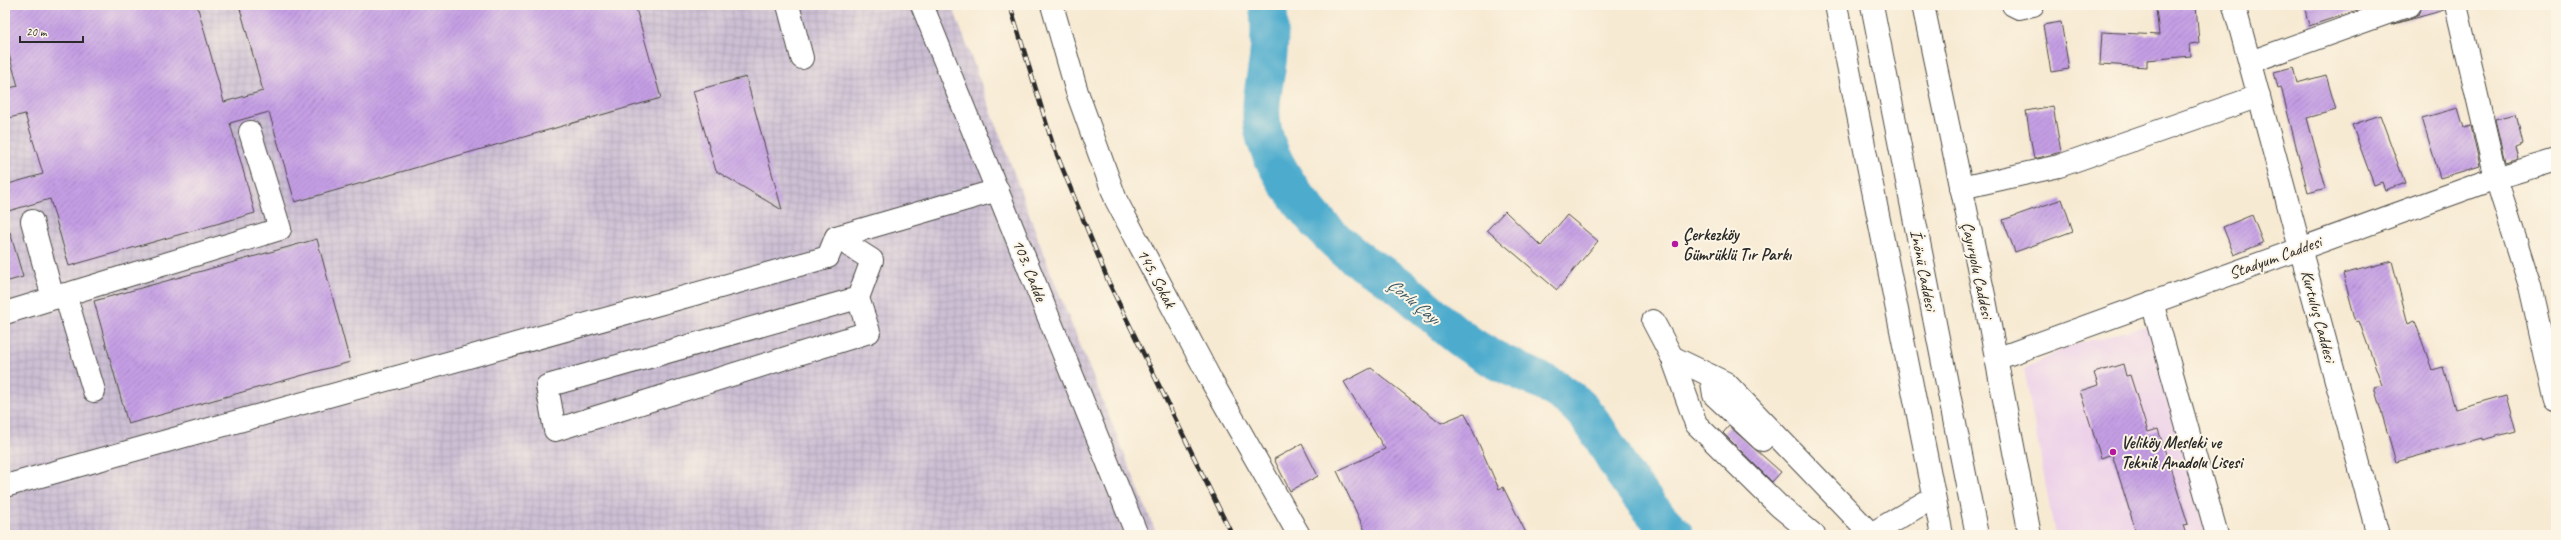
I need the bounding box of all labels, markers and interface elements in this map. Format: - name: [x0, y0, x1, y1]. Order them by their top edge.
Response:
- scale bar: [20, 18, 83, 44]
- text: 20 m: [26, 24, 48, 40]
- street label: Çayıryolu Caddesi: [1956, 220, 1998, 322]
- place label: Çerkezköy Gümrüklü Tır Parkı: [1683, 224, 1793, 265]
- street label: İnönü Caddesi: [1905, 228, 1942, 315]
- street label: Stadyum Caddesi: [2226, 230, 2326, 284]
- street label: 103. Cadde: [1008, 236, 1052, 306]
- marker: Çerkezköy Gümrüklü Tır Parkı: [1670, 239, 1680, 249]
- street label: 145. Sokak: [1132, 245, 1182, 313]
- street label: Kurtuluş Caddesi: [2296, 268, 2342, 367]
- water label: Çorlu Çayı: [1383, 273, 1447, 330]
- place label: Veliköy Mesleki ve Teknik Anadolu Lisesi: [2121, 432, 2245, 473]
- marker: Veliköy Mesleki ve Teknik Anadolu Lisesi: [2108, 447, 2118, 457]

